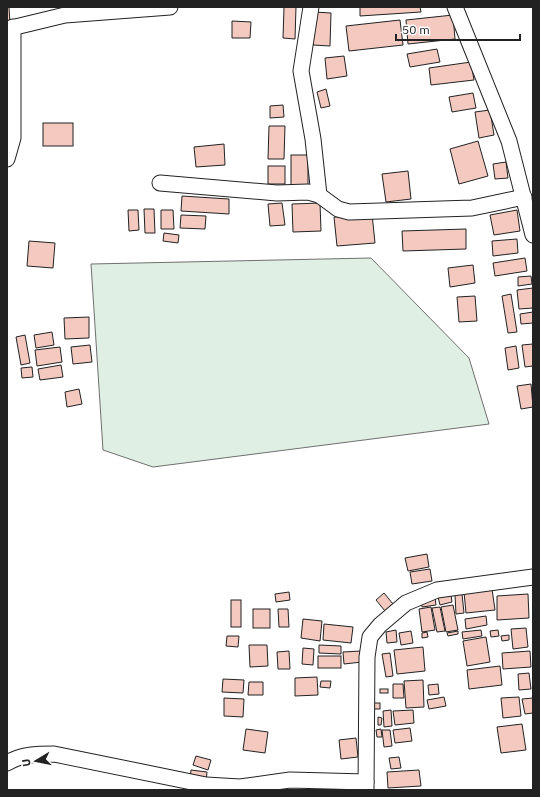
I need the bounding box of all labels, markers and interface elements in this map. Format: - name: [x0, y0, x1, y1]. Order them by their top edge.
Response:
- scale bar: [396, 16, 520, 42]
- text: 50 m: [402, 22, 430, 37]
- north arrow: [16, 741, 56, 781]
- text: U: [19, 758, 34, 768]

